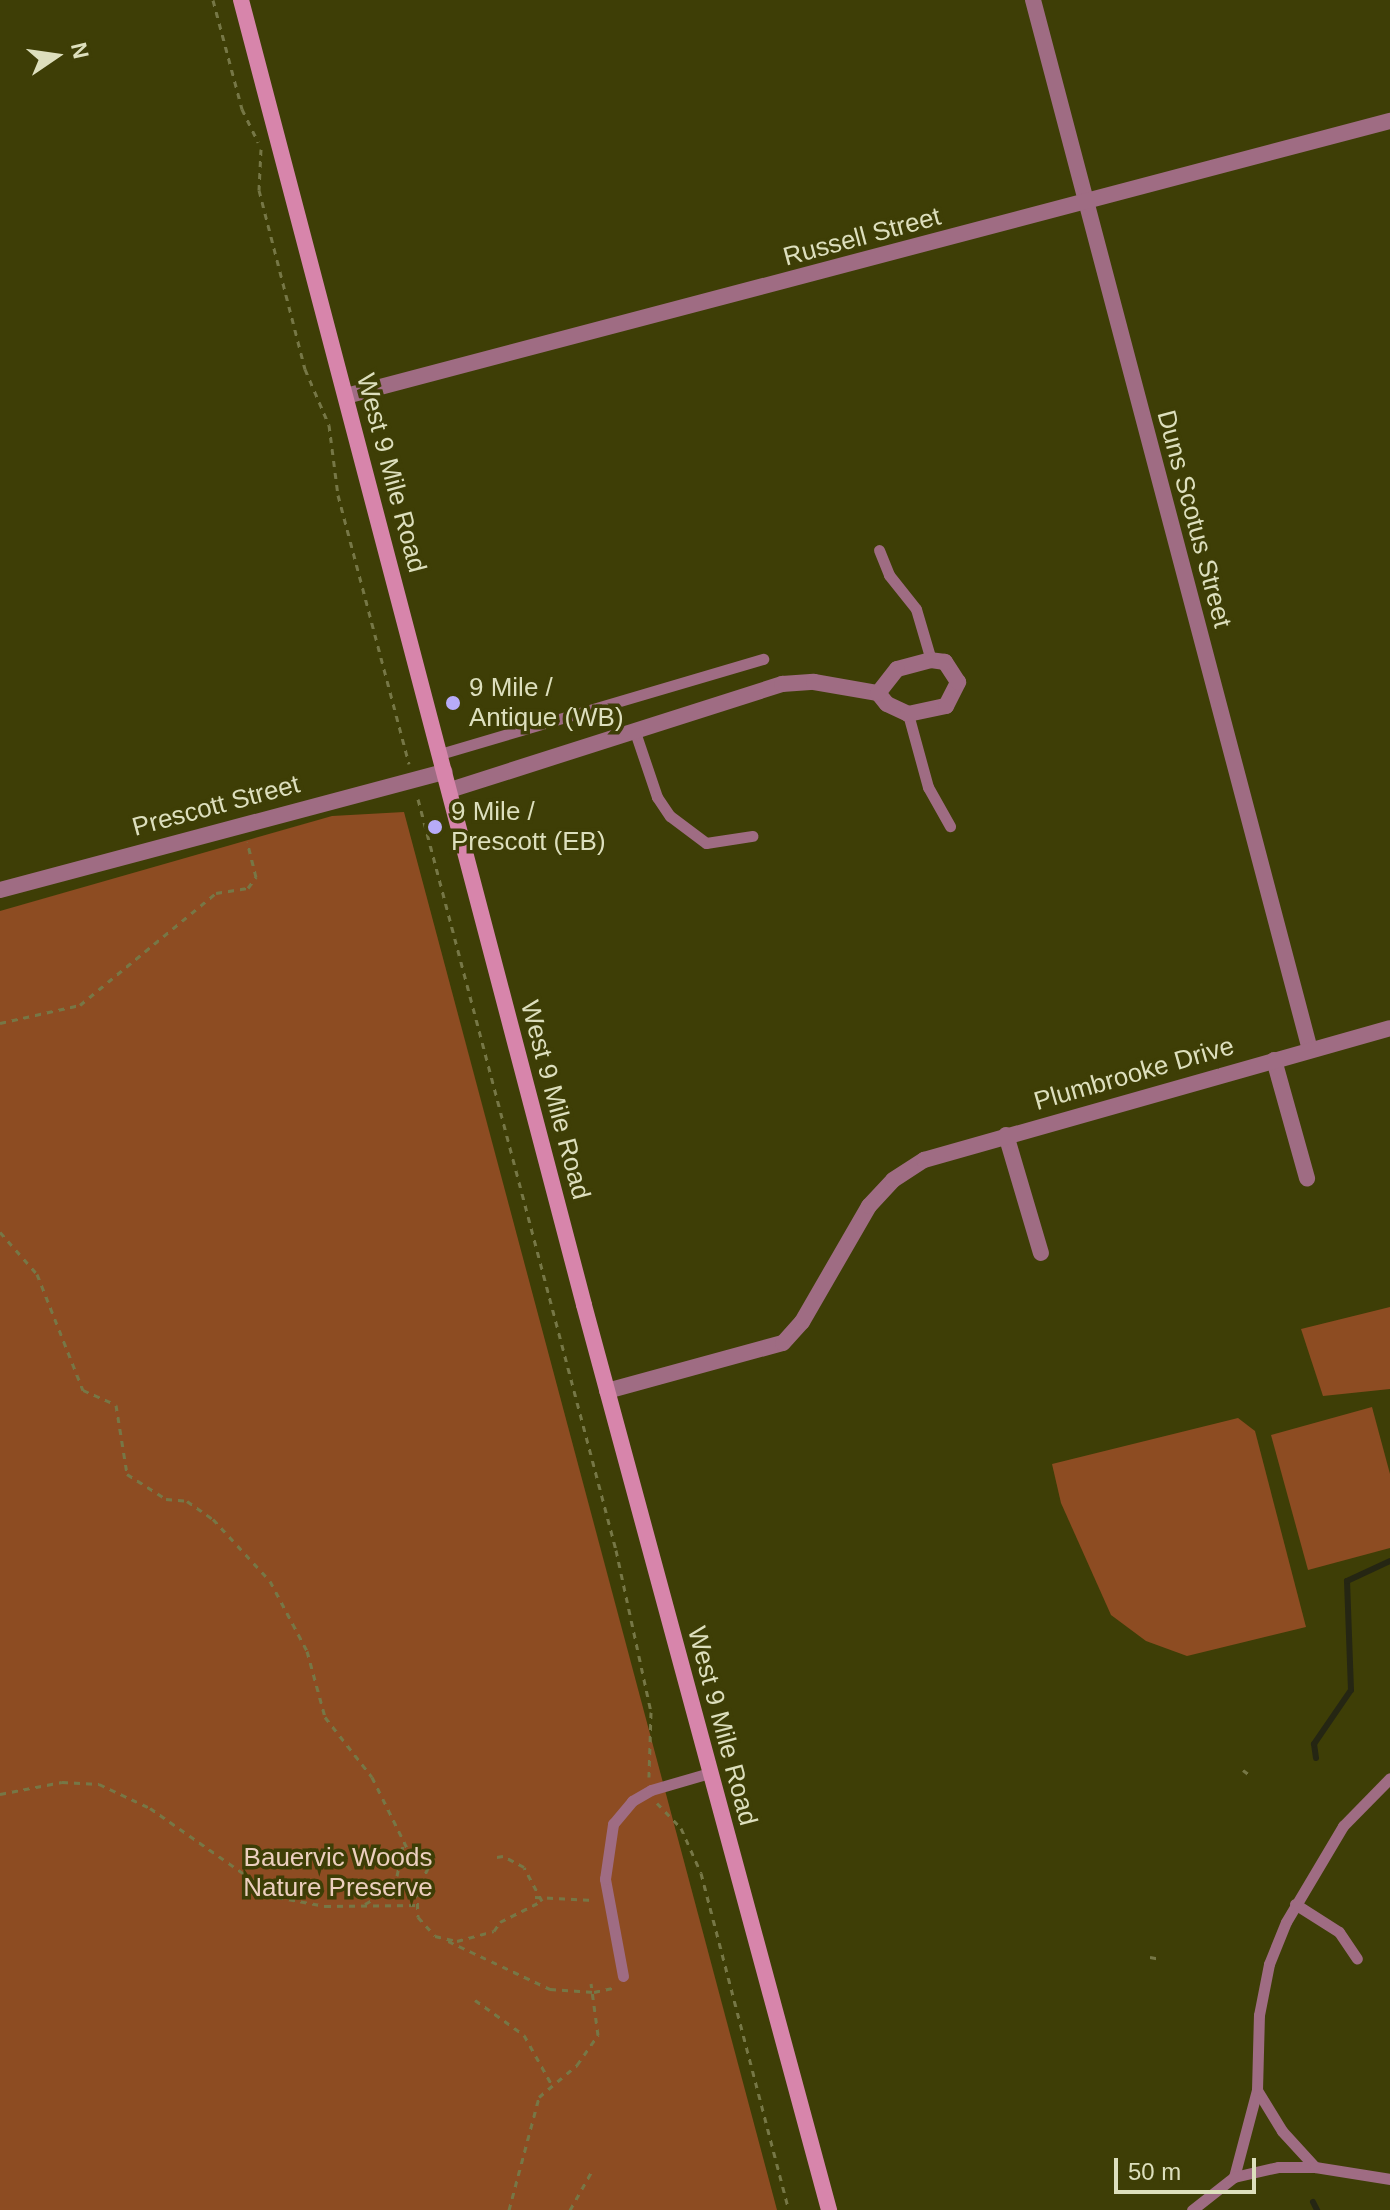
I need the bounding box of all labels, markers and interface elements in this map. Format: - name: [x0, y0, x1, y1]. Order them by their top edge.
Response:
- north arrow: [16, 16, 96, 96]
- text: N: [66, 40, 94, 61]
- street label: Russell Street: [780, 201, 944, 273]
- street label: West 9 Mile Road: [349, 370, 433, 576]
- street label: Duns Scotus Street: [1150, 407, 1238, 631]
- place label: 9 Mile / Antique (WB): [469, 672, 624, 734]
- marker: 9 Mile / Antique (WB): [444, 694, 462, 712]
- street label: Prescott Street: [129, 769, 303, 843]
- place label: 9 Mile / Prescott (EB): [451, 796, 606, 858]
- marker: 9 Mile / Prescott (EB): [426, 818, 444, 836]
- street label: West 9 Mile Road: [513, 997, 597, 1203]
- street label: Plumbrooke Drive: [1030, 1031, 1238, 1117]
- street label: West 9 Mile Road: [680, 1623, 764, 1829]
- park label: Bauervic Woods Nature Preserve: [243, 1842, 433, 1904]
- scale bar: [1118, 2142, 1260, 2192]
- text: 50 m: [1128, 2158, 1181, 2185]

